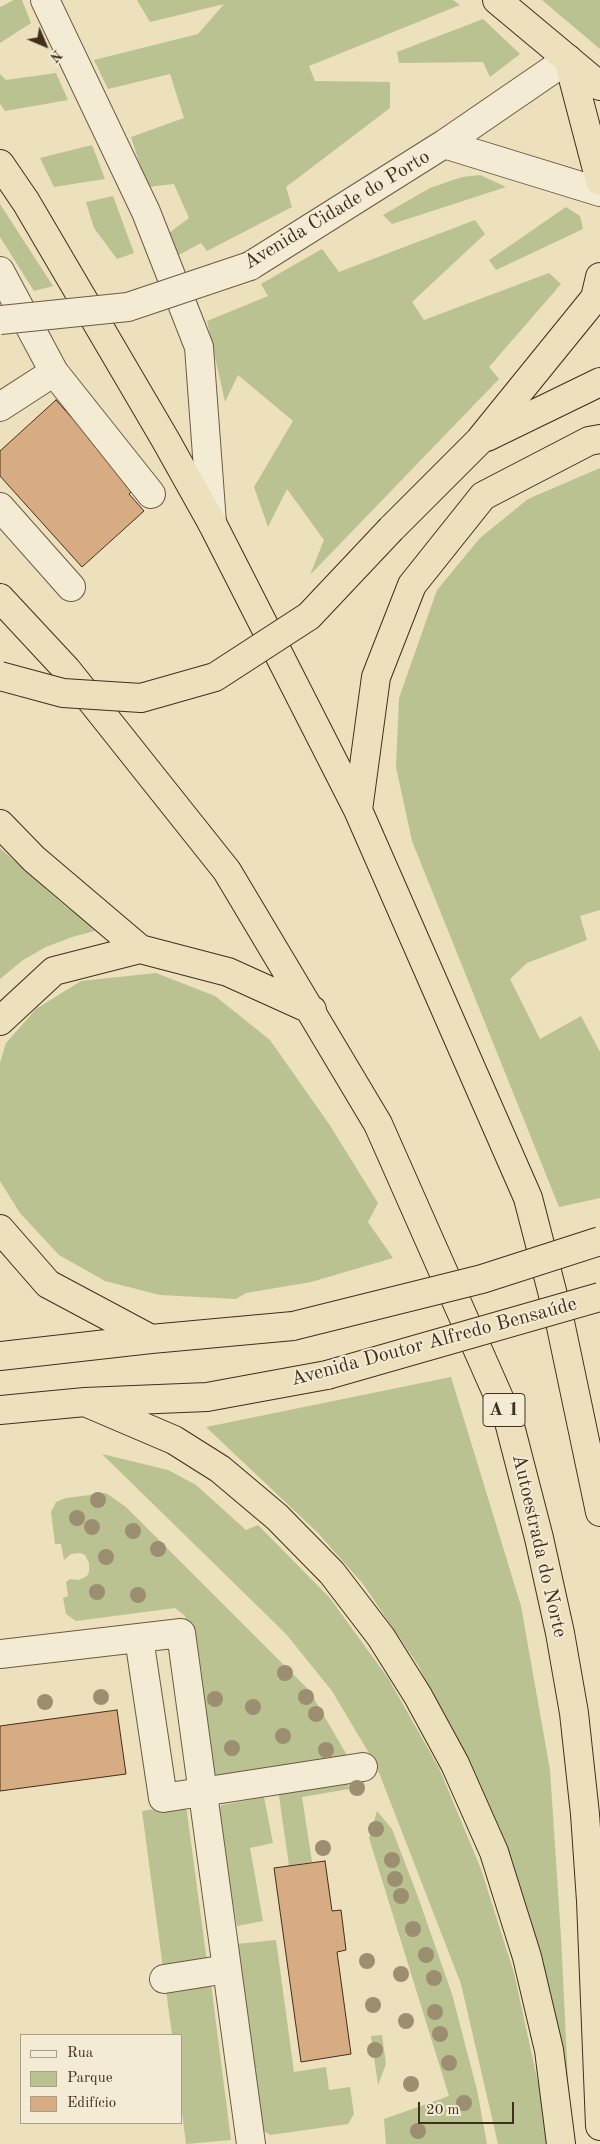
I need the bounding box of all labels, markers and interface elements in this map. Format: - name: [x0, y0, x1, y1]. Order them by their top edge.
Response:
- north arrow: [20, 20, 70, 70]
- text: N: [47, 47, 64, 64]
- street label: Avenida Cidade do Porto: [240, 145, 434, 275]
- street label: Avenida Doutor Alfredo Bensaúde: [288, 1292, 580, 1392]
- road number: A 1: [483, 1394, 525, 1426]
- street label: Autoestrada do Norte: [506, 1452, 572, 1640]
- legend: [20, 2034, 182, 2124]
- text: Rua: [67, 2046, 93, 2061]
- text: Parque: [67, 2071, 113, 2086]
- scale bar: [420, 2092, 516, 2124]
- text: Edifício: [67, 2096, 116, 2111]
- text: 20 m: [426, 2103, 460, 2118]

